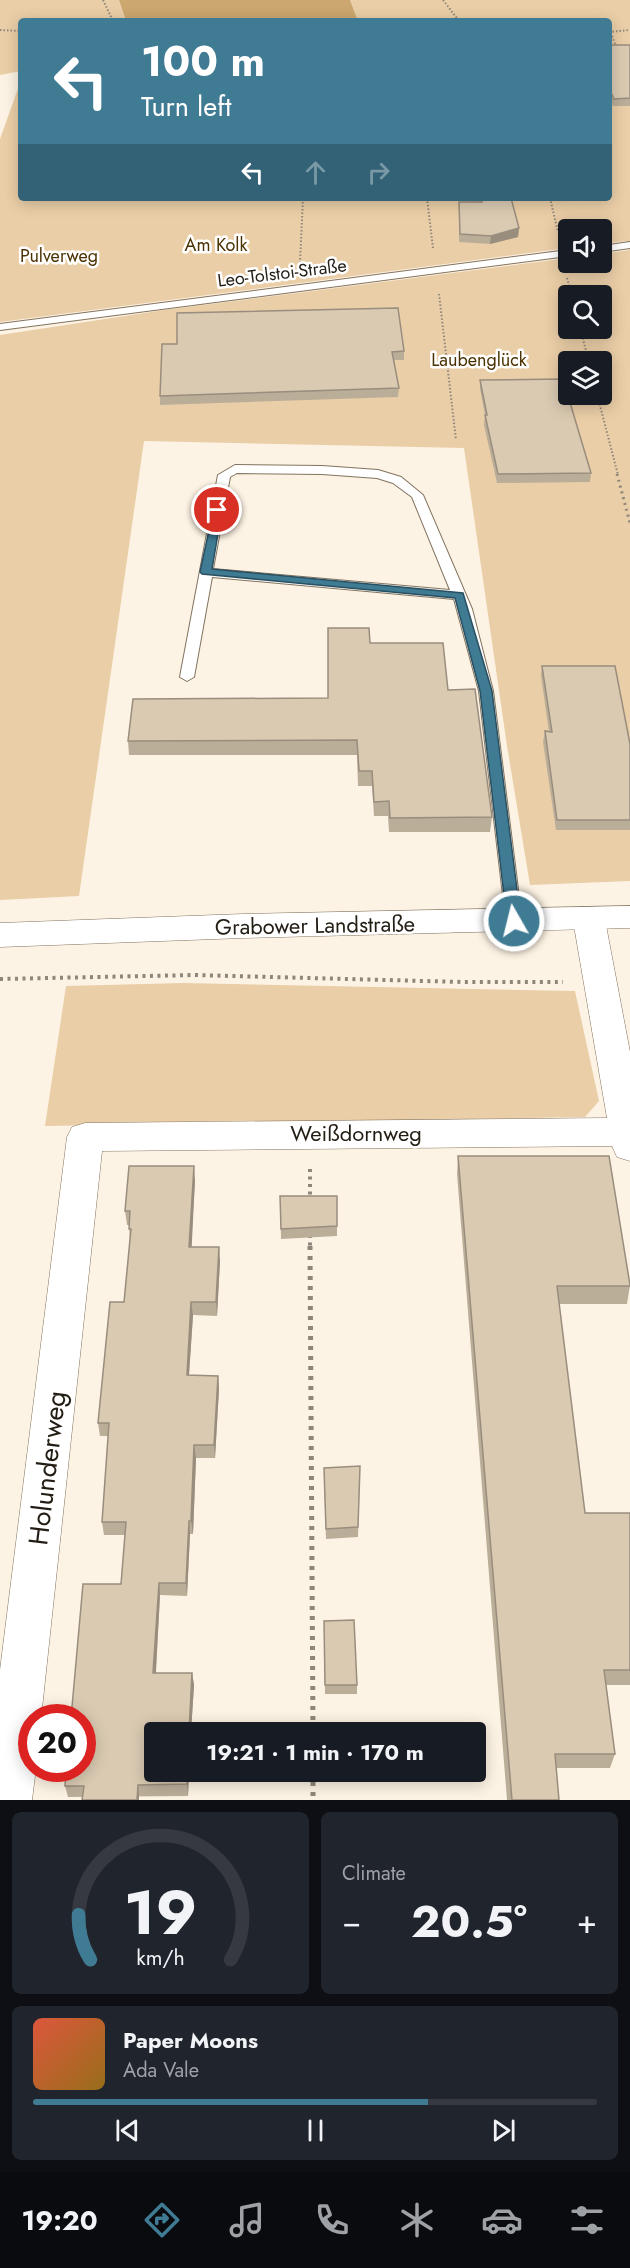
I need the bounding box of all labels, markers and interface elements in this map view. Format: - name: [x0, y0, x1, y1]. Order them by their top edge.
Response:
- text: 100 m: [141, 31, 265, 92]
- icon: left: [42, 42, 120, 120]
- text: Turn left: [141, 87, 231, 126]
- icon: left: [236, 156, 269, 189]
- icon: ahead: [299, 156, 332, 189]
- icon: right: [362, 156, 395, 189]
- map controls: [558, 219, 612, 405]
- button: sound: [558, 219, 612, 273]
- park label: Am Kolk: [185, 232, 247, 258]
- park label: Pulverweg: [20, 243, 98, 269]
- street label: Leo-Tolstoi-Straße: [216, 252, 348, 294]
- button: search: [558, 285, 612, 339]
- park label: Laubenglück: [431, 347, 527, 373]
- button: layers: [558, 351, 612, 405]
- pin: [191, 484, 242, 535]
- icon: arrive: [200, 493, 233, 526]
- position arrow: [482, 889, 546, 953]
- street label: Grabower Landstraße: [215, 907, 415, 943]
- street label: Weißdornweg: [290, 1117, 422, 1149]
- street label: Holunderweg: [18, 1389, 76, 1547]
- speed limit sign: 20: [18, 1704, 96, 1782]
- text: 19:21 · 1 min · 170 m: [206, 1736, 424, 1768]
- text: Climate: [342, 1859, 406, 1888]
- text: 19: [124, 1867, 197, 1957]
- text: 20.5°: [411, 1889, 527, 1954]
- text: −: [342, 1898, 361, 1945]
- text: +: [577, 1898, 597, 1945]
- text: km/h: [136, 1942, 185, 1973]
- text: Paper Moons: [123, 2024, 258, 2056]
- text: Ada Vale: [123, 2056, 199, 2085]
- icon: previous: [111, 2114, 144, 2147]
- icon: pause: [299, 2114, 332, 2147]
- icon: next: [487, 2114, 520, 2147]
- icon: directions: [141, 2199, 183, 2241]
- icon: music: [226, 2199, 268, 2241]
- icon: phone: [311, 2199, 353, 2241]
- icon: climate: [396, 2199, 438, 2241]
- icon: car: [481, 2199, 523, 2241]
- icon: filters: [566, 2199, 608, 2241]
- text: 19:20: [22, 2201, 98, 2240]

